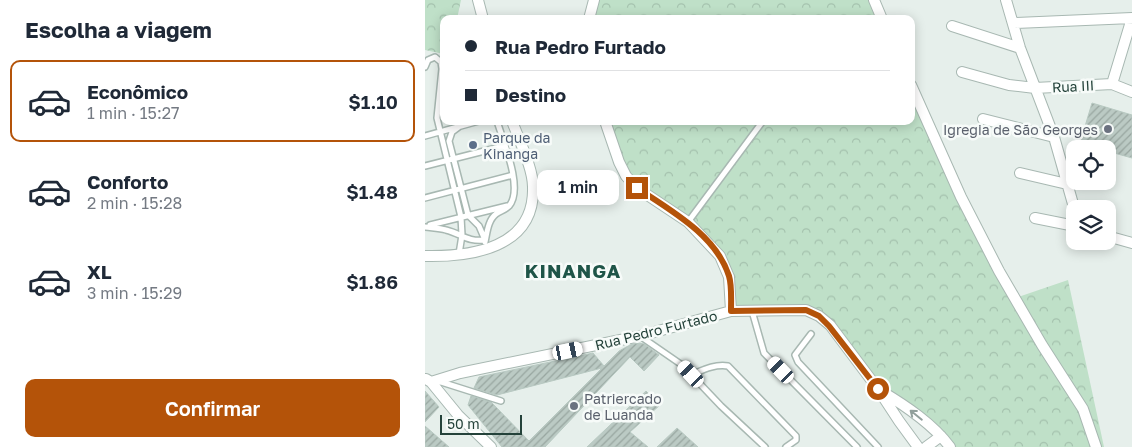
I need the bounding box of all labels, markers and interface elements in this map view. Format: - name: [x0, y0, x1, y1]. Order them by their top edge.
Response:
- text: Escolha a viagem: [25, 16, 212, 43]
- text: Rua Pedro Furtado: [495, 35, 666, 58]
- street label: Rua III: [1051, 76, 1095, 96]
- icon: car: [27, 79, 72, 124]
- text: Econômico: [87, 80, 188, 103]
- text: Destino: [495, 83, 566, 106]
- text: $1.10: [348, 90, 398, 113]
- text: 1 min · 15:27: [87, 103, 179, 123]
- place label: Igregia de São Georges: [943, 121, 1098, 138]
- marker: Igregia de São Georges: [1102, 123, 1114, 135]
- place label: Parque da Kinanga: [483, 129, 550, 162]
- marker: Parque da Kinanga: [467, 139, 479, 151]
- map controls: [1066, 140, 1116, 250]
- button: locate: [1066, 140, 1116, 190]
- icon: car: [27, 169, 72, 214]
- text: Conforto: [87, 170, 168, 193]
- callout: 1 min: [537, 170, 619, 206]
- text: 1 min: [558, 177, 598, 197]
- route end: [626, 177, 648, 199]
- text: $1.48: [346, 180, 398, 203]
- text: 2 min · 15:28: [87, 193, 182, 213]
- button: layers: [1066, 200, 1116, 250]
- icon: car: [27, 259, 72, 304]
- district label: KINANGA: [525, 259, 621, 282]
- text: XL: [87, 260, 112, 283]
- text: $1.86: [346, 270, 398, 293]
- text: 3 min · 15:29: [87, 283, 182, 303]
- street label: Rua Pedro Furtado: [593, 307, 719, 353]
- car: [551, 341, 584, 361]
- car: [765, 354, 796, 386]
- car: [675, 358, 706, 390]
- route start: [867, 378, 889, 400]
- button: Confirmar: [25, 379, 400, 437]
- place label: Patriercado de Luanda: [584, 390, 662, 423]
- marker: Patriercado de Luanda: [568, 400, 580, 412]
- one-way arrow: [910, 410, 923, 421]
- scale bar: [440, 412, 523, 435]
- text: 50 m: [447, 415, 480, 432]

